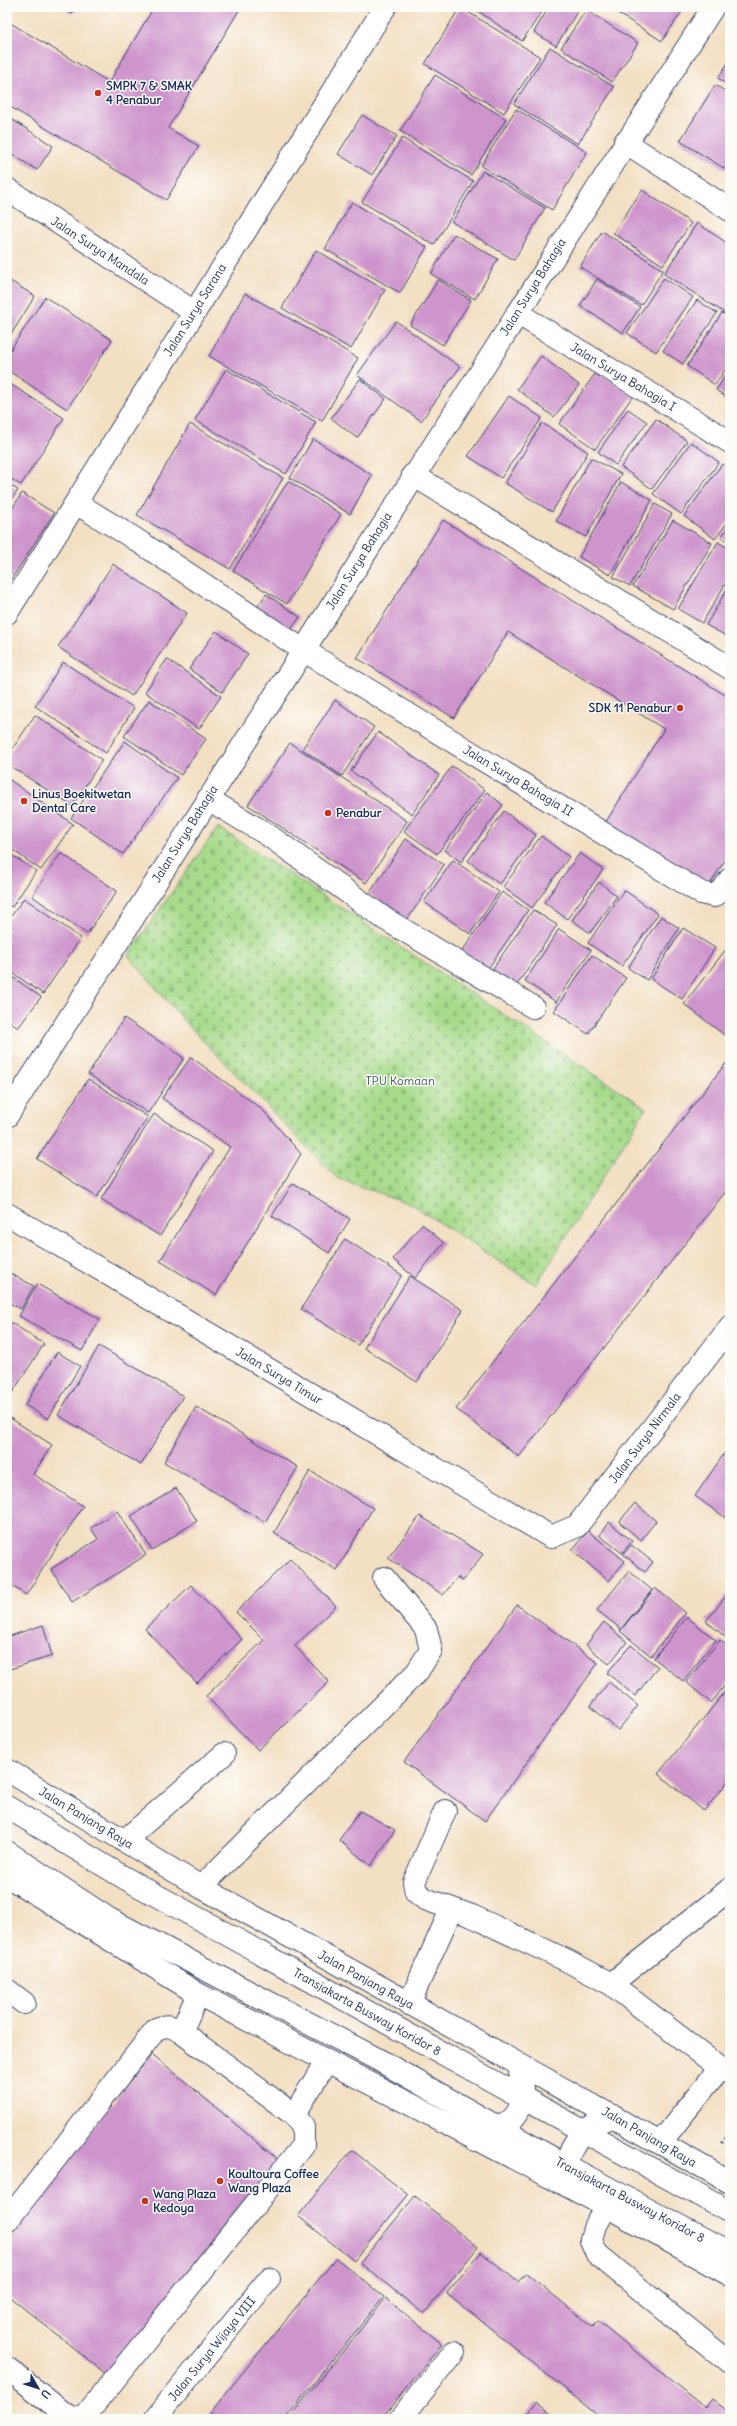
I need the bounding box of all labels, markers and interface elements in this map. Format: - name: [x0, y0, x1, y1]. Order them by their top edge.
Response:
- place label: SMPK 7 & SMAK 4 Penabur: [106, 78, 193, 107]
- marker: SMPK 7 & SMAK 4 Penabur: [93, 88, 103, 98]
- street label: Jalan Surya Mandala: [48, 213, 152, 288]
- street label: Jalan Surya Bahagia: [497, 235, 569, 338]
- street label: Jalan Surya Sarana: [160, 261, 229, 359]
- street label: Jalan Surya Bahagia I: [568, 339, 679, 414]
- street label: Jalan Surya Bahagia: [323, 509, 395, 612]
- place label: SDK 11 Penabur: [589, 700, 672, 715]
- marker: SDK 11 Penabur: [675, 703, 685, 713]
- street label: Jalan Surya Bahagia II: [461, 742, 576, 819]
- street label: Jalan Surya Bahagia: [149, 782, 221, 885]
- place label: Linus Boekitwetan Dental Care: [32, 786, 131, 815]
- marker: Linus Boekitwetan Dental Care: [19, 796, 29, 806]
- place label: Penabur: [336, 805, 382, 820]
- marker: Penabur: [323, 808, 333, 818]
- park label: TPU Komaan: [365, 1073, 435, 1088]
- street label: Jalan Surya Timur: [233, 1344, 326, 1407]
- street label: Jalan Surya Nirmala: [605, 1389, 684, 1486]
- street label: Jalan Panjang Raya: [37, 1784, 136, 1852]
- street label: Jalan Panjang Raya: [316, 1947, 417, 2012]
- street label: Transjakarta Busway Koridor 8: [291, 1965, 444, 2059]
- street label: Jalan Panjang Raya: [599, 2103, 699, 2170]
- street label: Transjakarta Busway Koridor 8: [553, 2154, 707, 2245]
- place label: Koultoura Coffee Wang Plaza: [228, 2166, 319, 2196]
- marker: Koultoura Coffee Wang Plaza: [215, 2176, 225, 2186]
- place label: Wang Plaza Kedoya: [153, 2186, 216, 2216]
- marker: Wang Plaza Kedoya: [140, 2196, 150, 2206]
- street label: Jalan Surya Wijaya VIII: [165, 2293, 258, 2404]
- north arrow: [18, 2368, 58, 2408]
- text: U: [38, 2387, 54, 2402]

